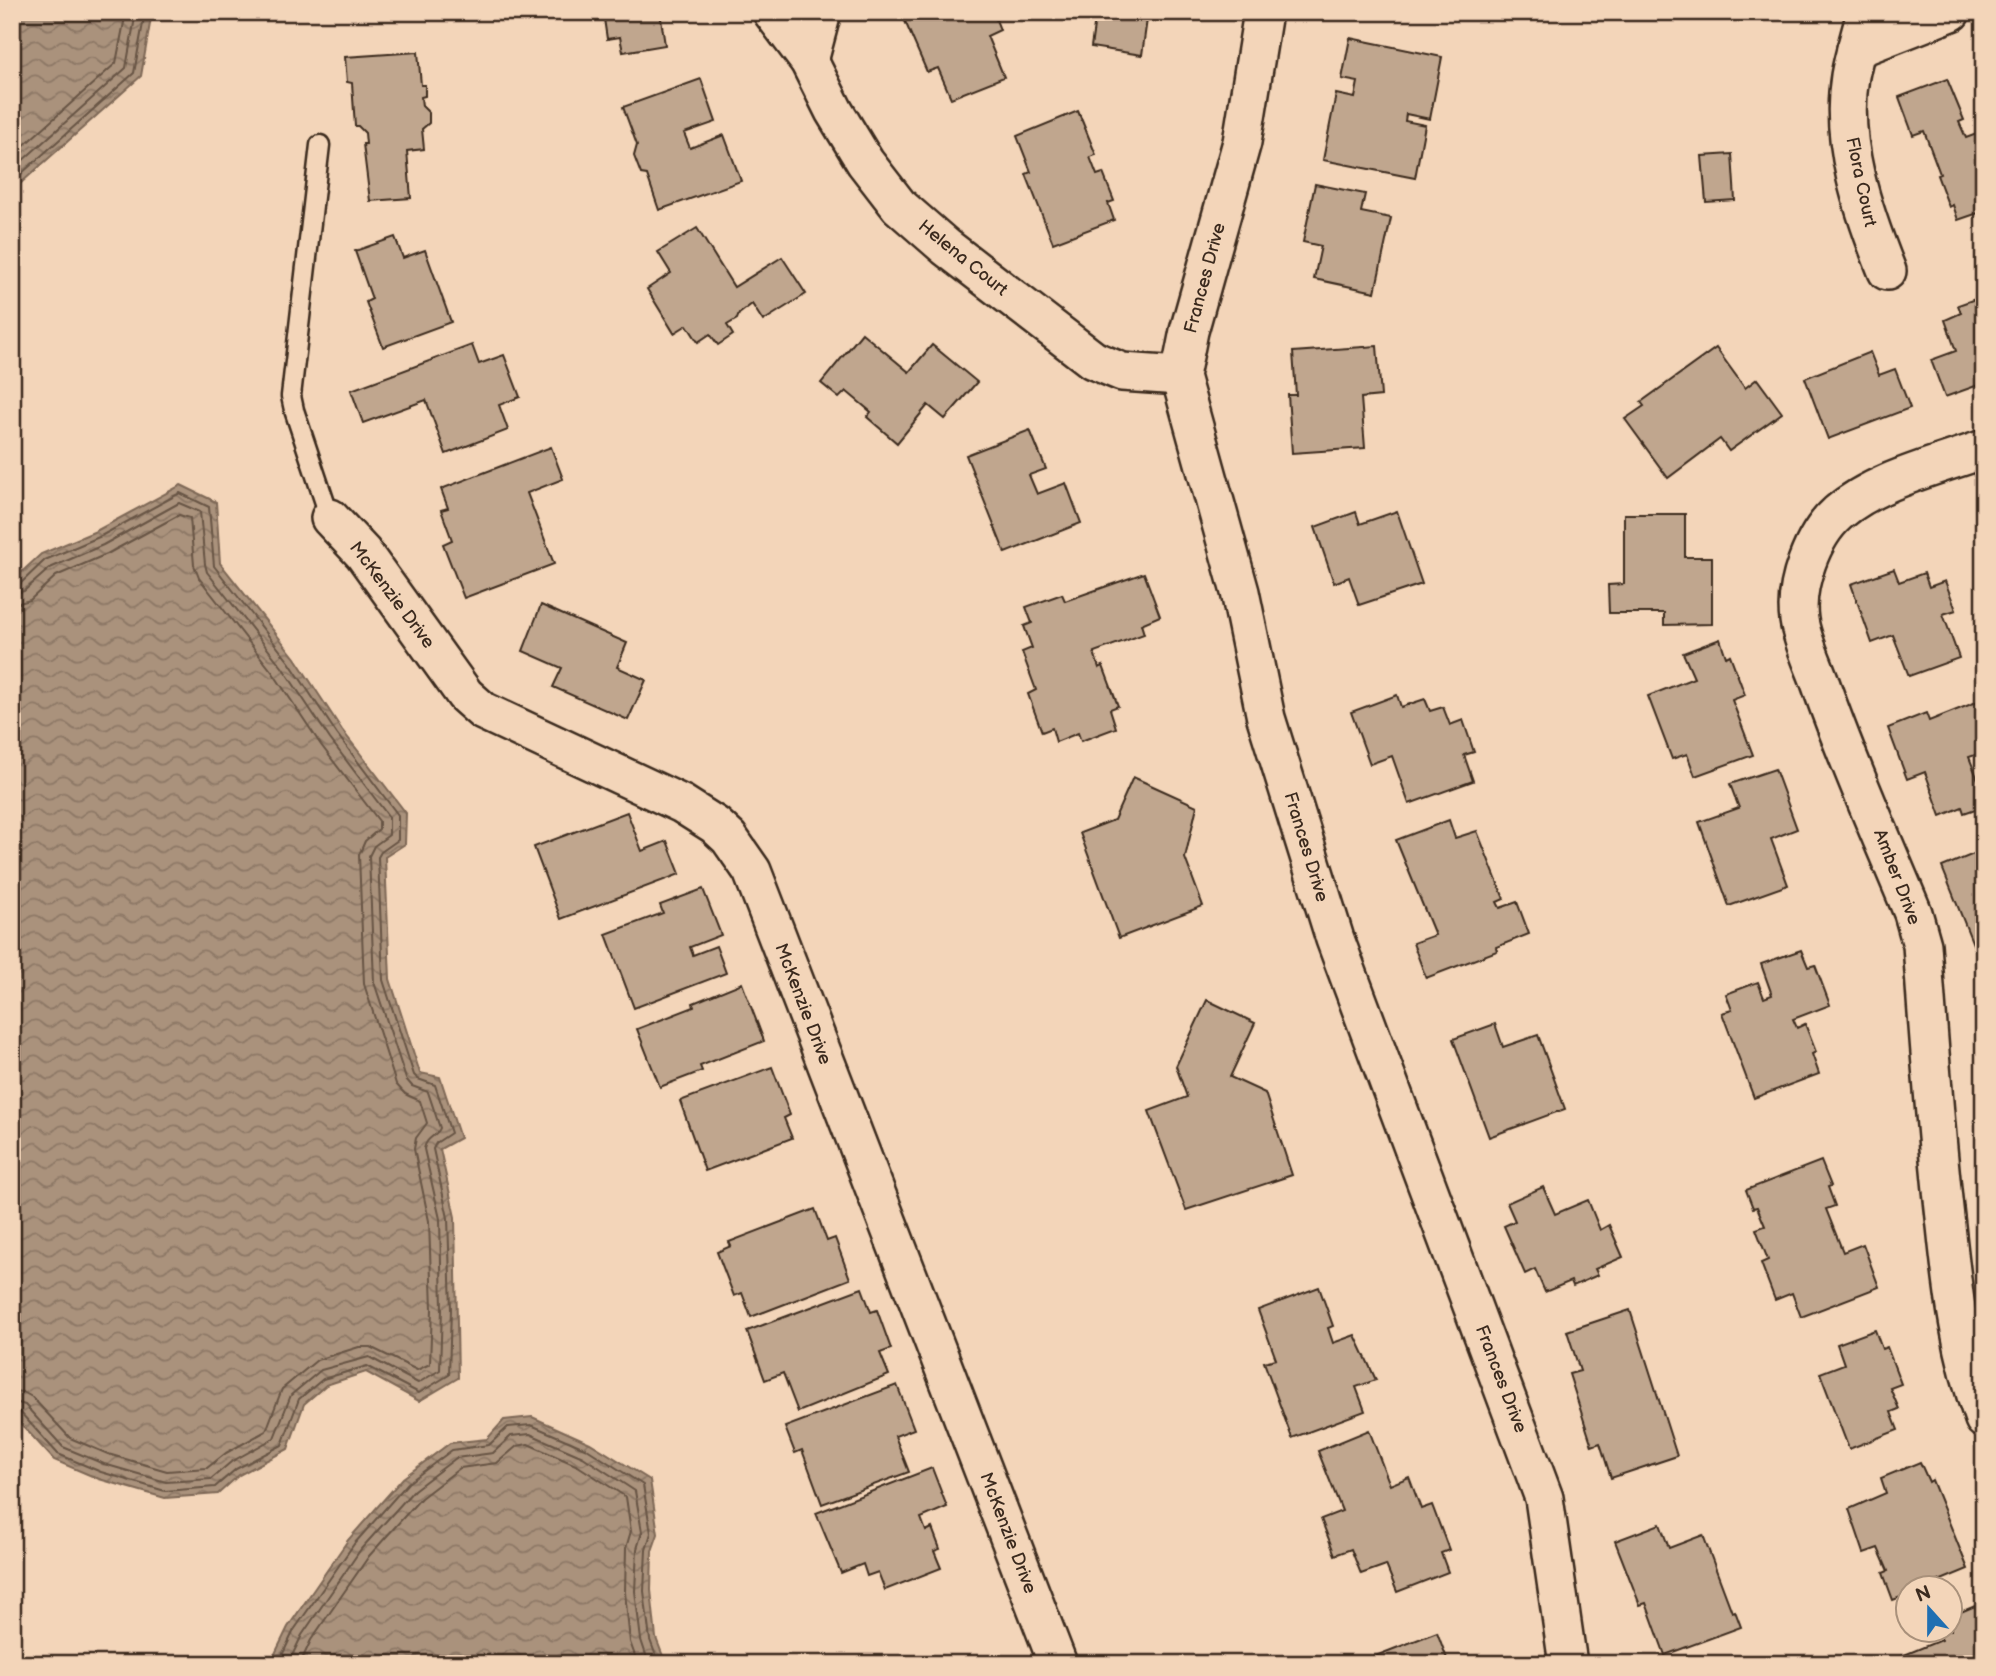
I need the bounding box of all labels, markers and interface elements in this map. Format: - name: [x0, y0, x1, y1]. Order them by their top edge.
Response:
- street label: Flora Court: [1841, 135, 1881, 229]
- street label: Helena Court: [914, 216, 1012, 301]
- street label: Frances Drive: [1180, 220, 1230, 336]
- street label: McKenzie Drive: [345, 538, 439, 653]
- street label: Frances Drive: [1279, 790, 1333, 905]
- street label: Amber Drive: [1869, 826, 1925, 928]
- street label: McKenzie Drive: [770, 940, 836, 1068]
- street label: Frances Drive: [1471, 1322, 1531, 1436]
- street label: McKenzie Drive: [975, 1469, 1041, 1597]
- north arrow: [1895, 1574, 1965, 1644]
- text: N: [1913, 1581, 1934, 1608]

